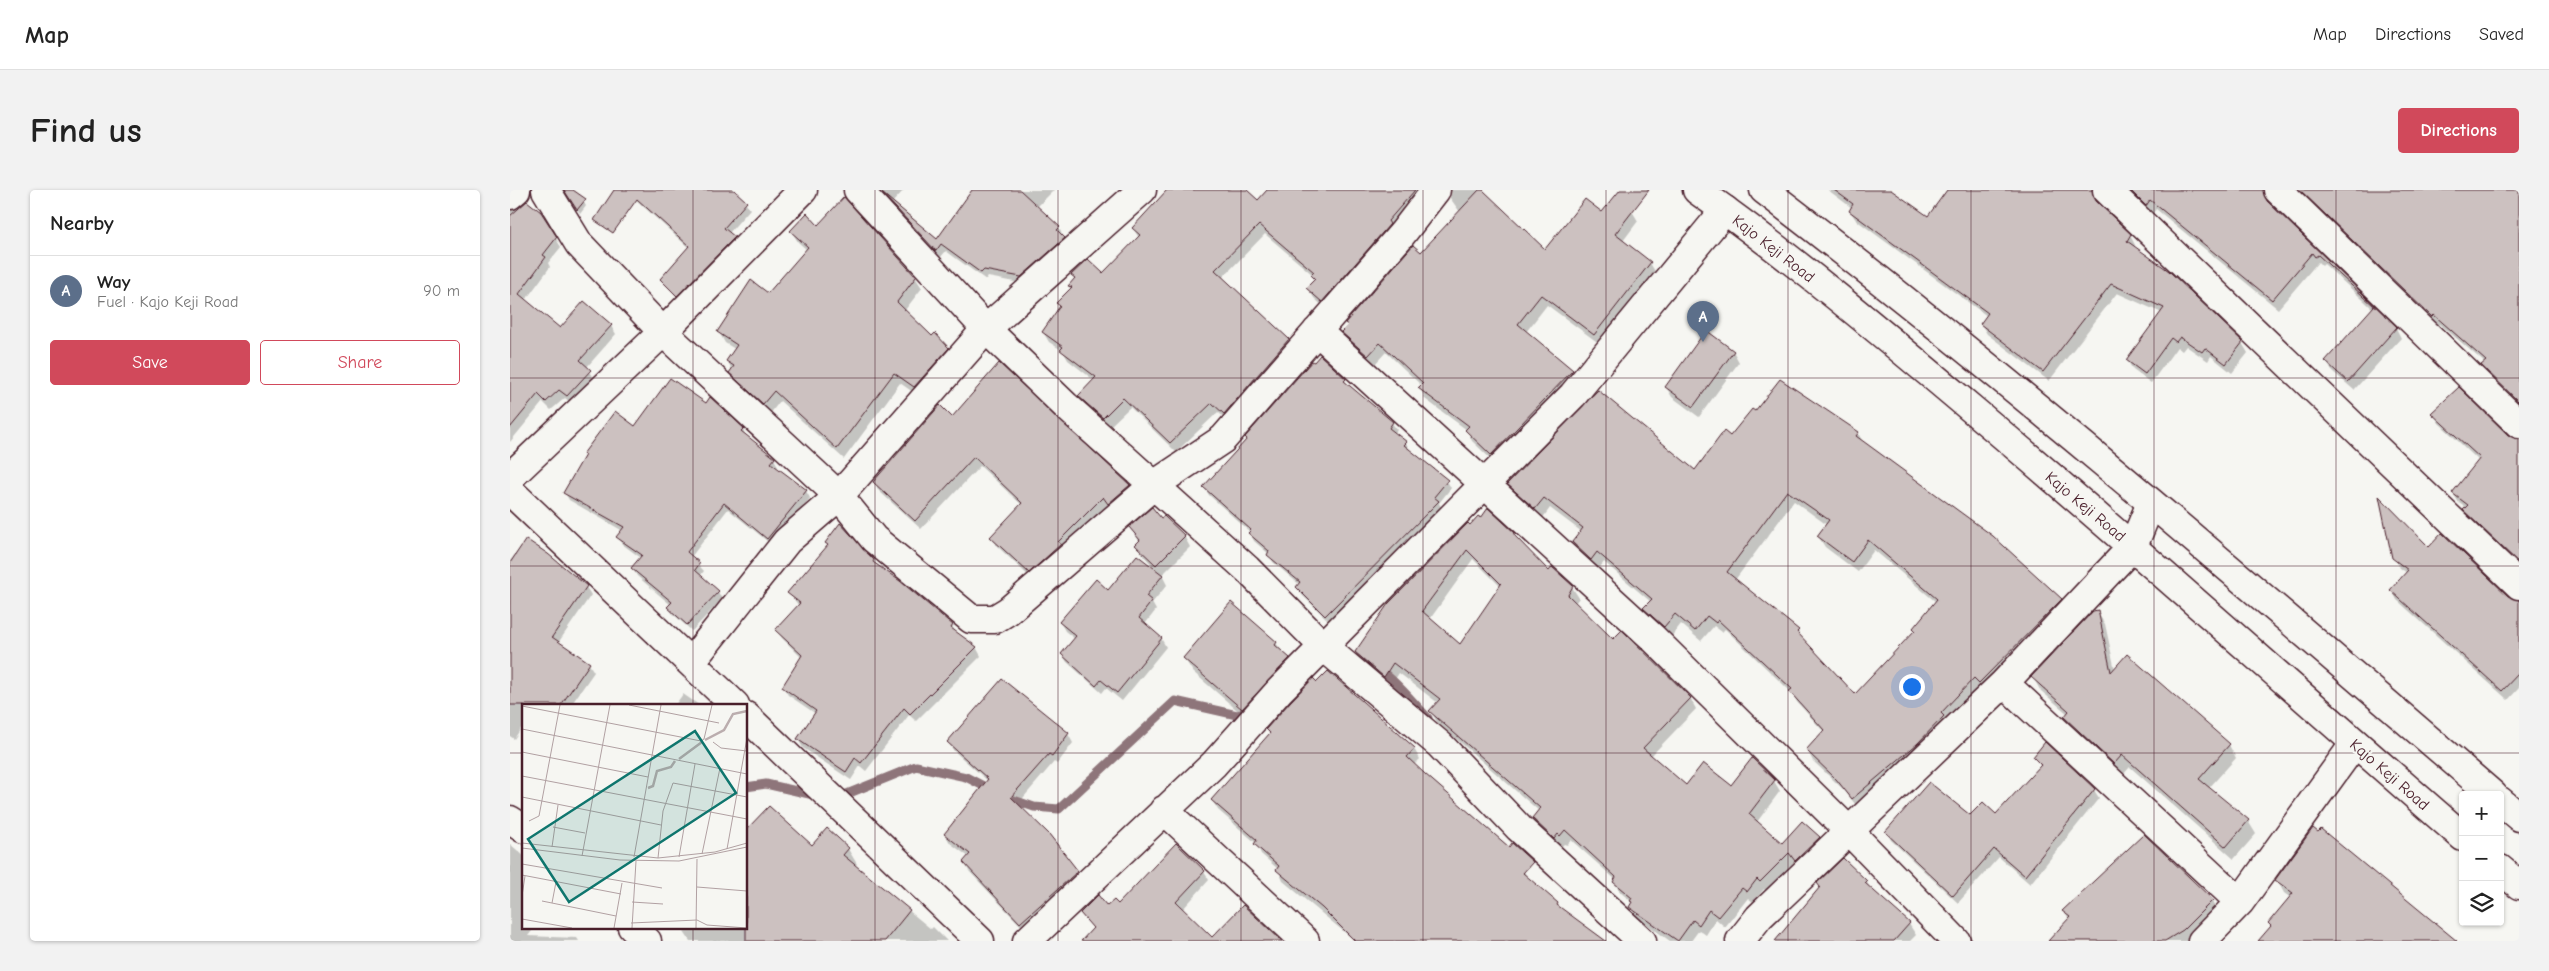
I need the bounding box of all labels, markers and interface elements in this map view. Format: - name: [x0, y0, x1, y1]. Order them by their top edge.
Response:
- text: Map: [25, 21, 69, 49]
- text: Map: [2313, 24, 2347, 45]
- text: Directions: [2375, 24, 2451, 45]
- text: Saved: [2479, 24, 2524, 45]
- button: Directions: [2398, 108, 2519, 153]
- text: Find us: [30, 110, 142, 151]
- text: Nearby: [50, 211, 114, 235]
- street label: Kajo Keji Road: [1729, 211, 1818, 286]
- text: Way: [97, 271, 131, 293]
- text: A: [62, 282, 70, 300]
- text: 90 m: [423, 282, 460, 300]
- text: Fuel · Kajo Keji Road: [97, 293, 239, 311]
- pin: A: [1687, 301, 1719, 342]
- button: Save: [50, 340, 250, 385]
- button: Share: [260, 340, 460, 385]
- street label: Kajo Keji Road: [2042, 468, 2129, 546]
- your location: [1899, 674, 1925, 700]
- inset map: [522, 704, 748, 928]
- street label: Kajo Keji Road: [2346, 735, 2433, 814]
- map controls: [2459, 791, 2504, 926]
- button: +: [2459, 791, 2504, 836]
- button: −: [2459, 836, 2504, 881]
- button: layers: [2459, 881, 2504, 926]

